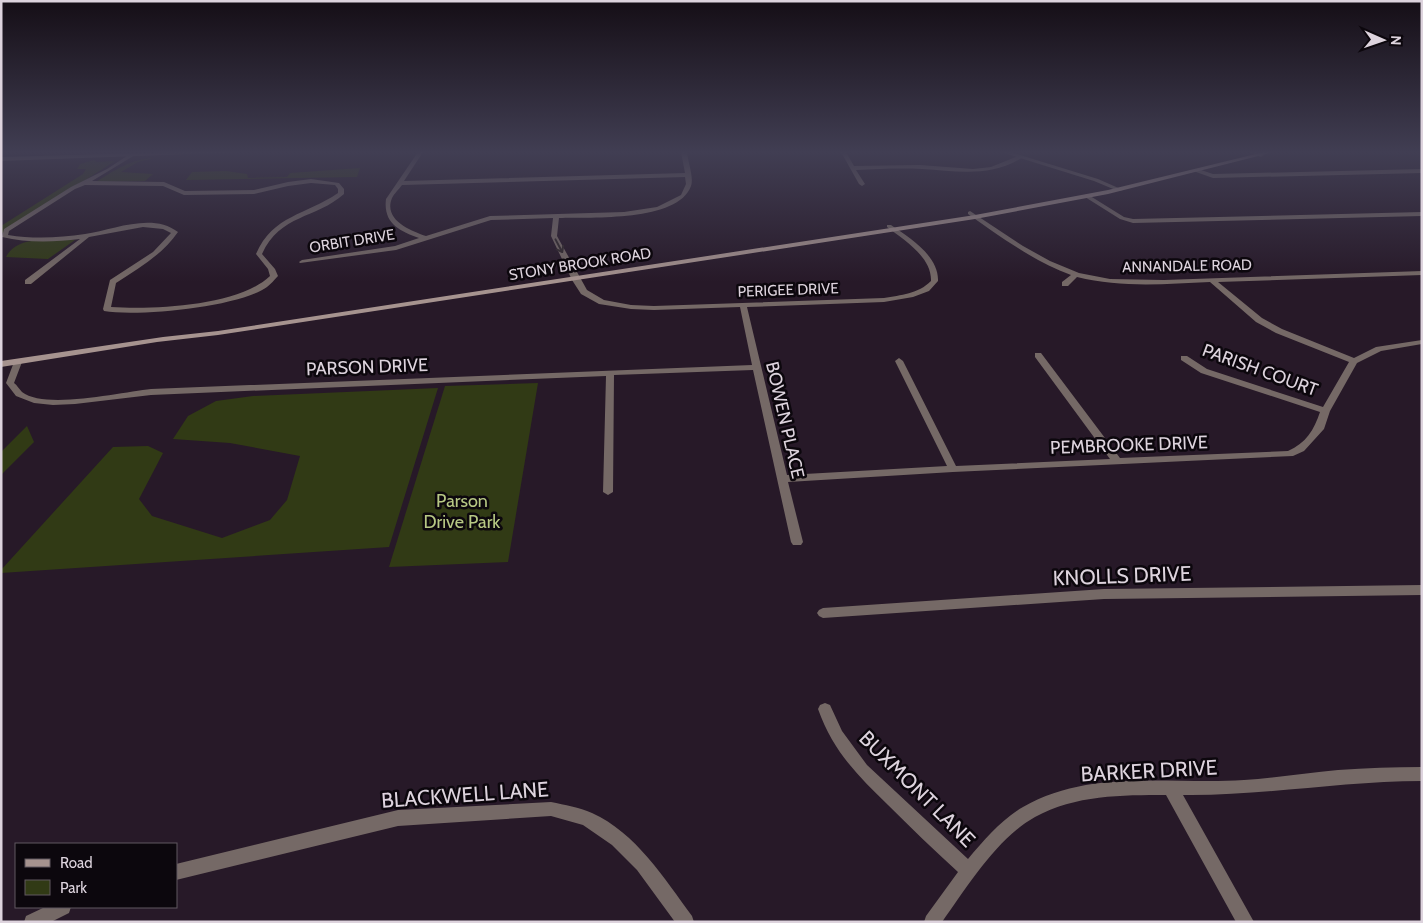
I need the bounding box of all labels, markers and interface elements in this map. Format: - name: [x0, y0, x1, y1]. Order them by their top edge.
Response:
- north arrow: [1358, 15, 1408, 65]
- text: N: [1387, 35, 1405, 46]
- street label: ORBIT DRIVE: [308, 225, 396, 257]
- one-way arrow: [554, 238, 564, 253]
- street label: STONY BROOK ROAD: [508, 244, 653, 284]
- street label: ANNANDALE ROAD: [1122, 256, 1252, 276]
- street label: PERIGEE DRIVE: [737, 279, 839, 301]
- street label: PARISH COURT: [1199, 339, 1321, 401]
- street label: PARSON DRIVE: [306, 354, 428, 380]
- street label: BOWEN PLACE: [761, 359, 809, 481]
- street label: PEMBROOKE DRIVE: [1050, 431, 1208, 459]
- park label: Parson Drive Park: [424, 490, 501, 533]
- street label: KNOLLS DRIVE: [1052, 561, 1192, 590]
- street label: BUXMONT LANE: [854, 725, 981, 852]
- street label: BARKER DRIVE: [1080, 754, 1218, 787]
- street label: BLACKWELL LANE: [380, 776, 549, 813]
- legend: [15, 843, 178, 908]
- text: Road: [60, 854, 93, 872]
- text: Park: [60, 879, 87, 897]

